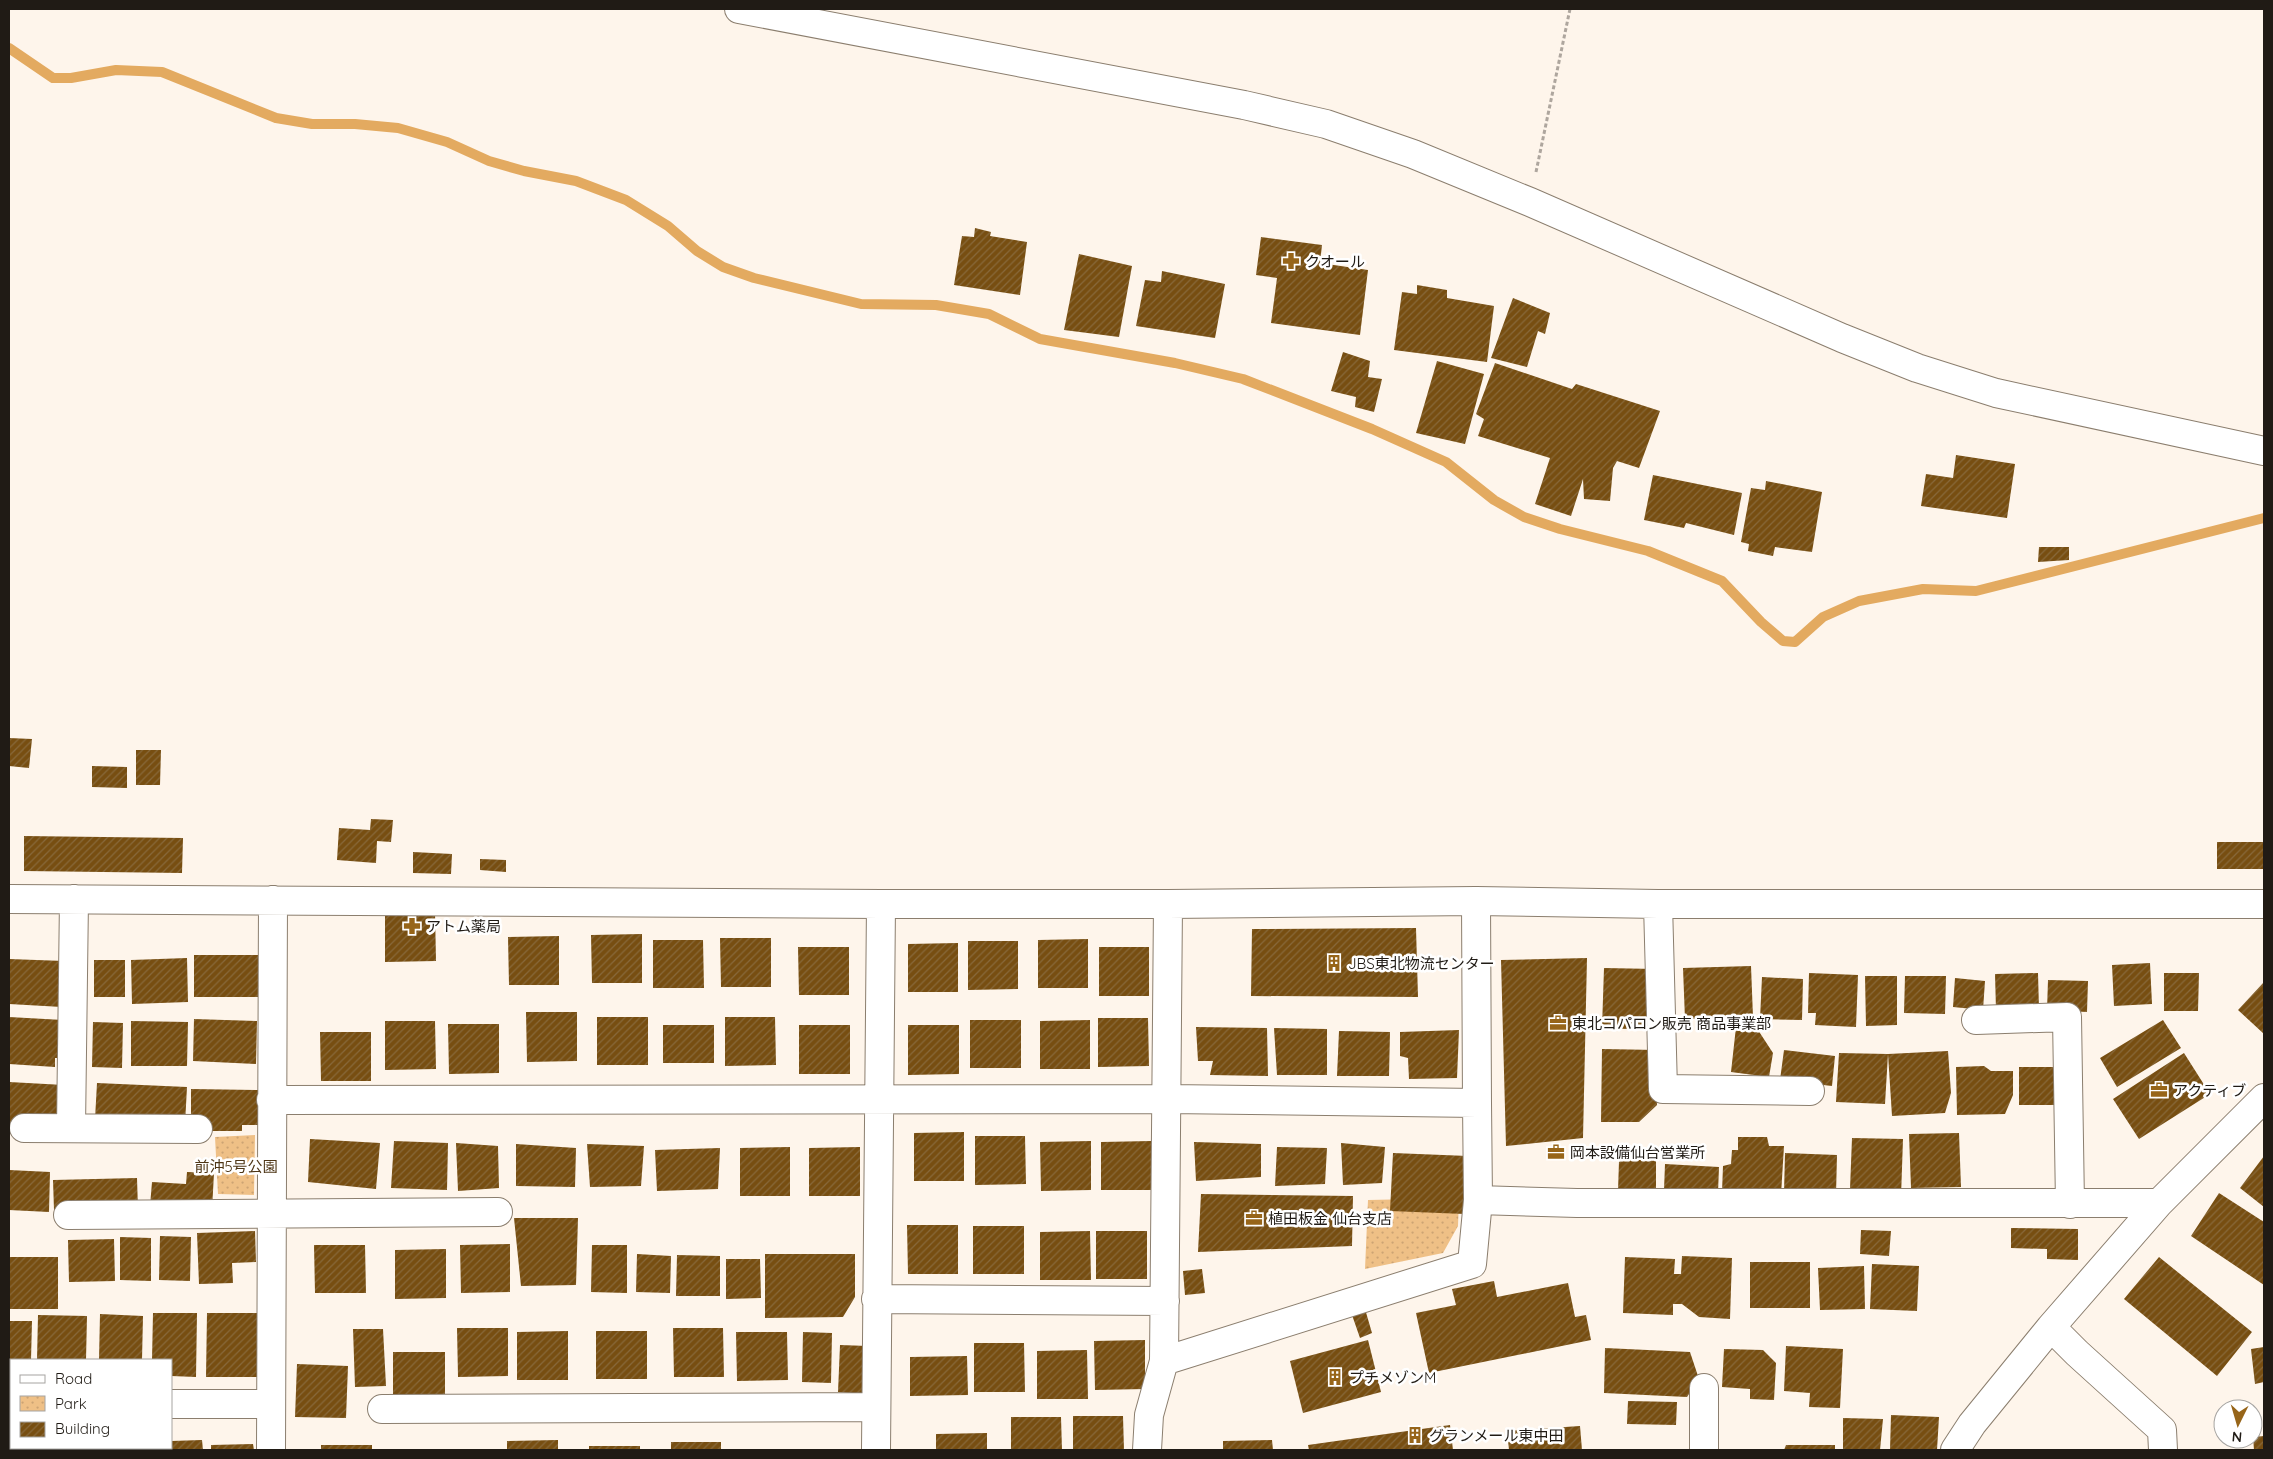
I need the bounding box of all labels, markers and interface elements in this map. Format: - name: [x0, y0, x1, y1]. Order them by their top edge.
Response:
- pharmacy icon: クオール: [1281, 251, 1301, 271]
- place label: クオール: [1305, 252, 1365, 271]
- pharmacy icon: アトム薬局: [402, 916, 422, 936]
- place label: アトム薬局: [426, 917, 501, 936]
- building icon: JBS東北物流センター: [1324, 953, 1344, 973]
- place label: JBS東北物流センター: [1348, 954, 1495, 973]
- office icon: 東北コパロン販売 商品事業部: [1548, 1013, 1568, 1033]
- place label: 東北コパロン販売 商品事業部: [1572, 1014, 1771, 1033]
- office icon: アクティブ: [2149, 1080, 2169, 1100]
- place label: アクティブ: [2173, 1081, 2246, 1100]
- office icon: 岡本設備仙台営業所: [1546, 1142, 1566, 1162]
- place label: 岡本設備仙台営業所: [1570, 1143, 1705, 1162]
- park label: 前沖5号公園: [194, 1157, 278, 1176]
- office icon: 植田板金 仙台支店: [1244, 1208, 1264, 1228]
- place label: 植田板金 仙台支店: [1268, 1209, 1392, 1228]
- legend: [10, 1359, 172, 1449]
- building icon: プチメゾンM: [1325, 1367, 1345, 1387]
- place label: プチメゾンM: [1349, 1368, 1436, 1387]
- text: Road: [55, 1369, 92, 1388]
- text: Park: [55, 1394, 87, 1413]
- north arrow: [2213, 1399, 2263, 1449]
- text: Building: [55, 1419, 110, 1438]
- building icon: グランメール東中田: [1405, 1425, 1425, 1445]
- place label: グランメール東中田: [1429, 1426, 1564, 1445]
- text: N: [2231, 1428, 2243, 1446]

